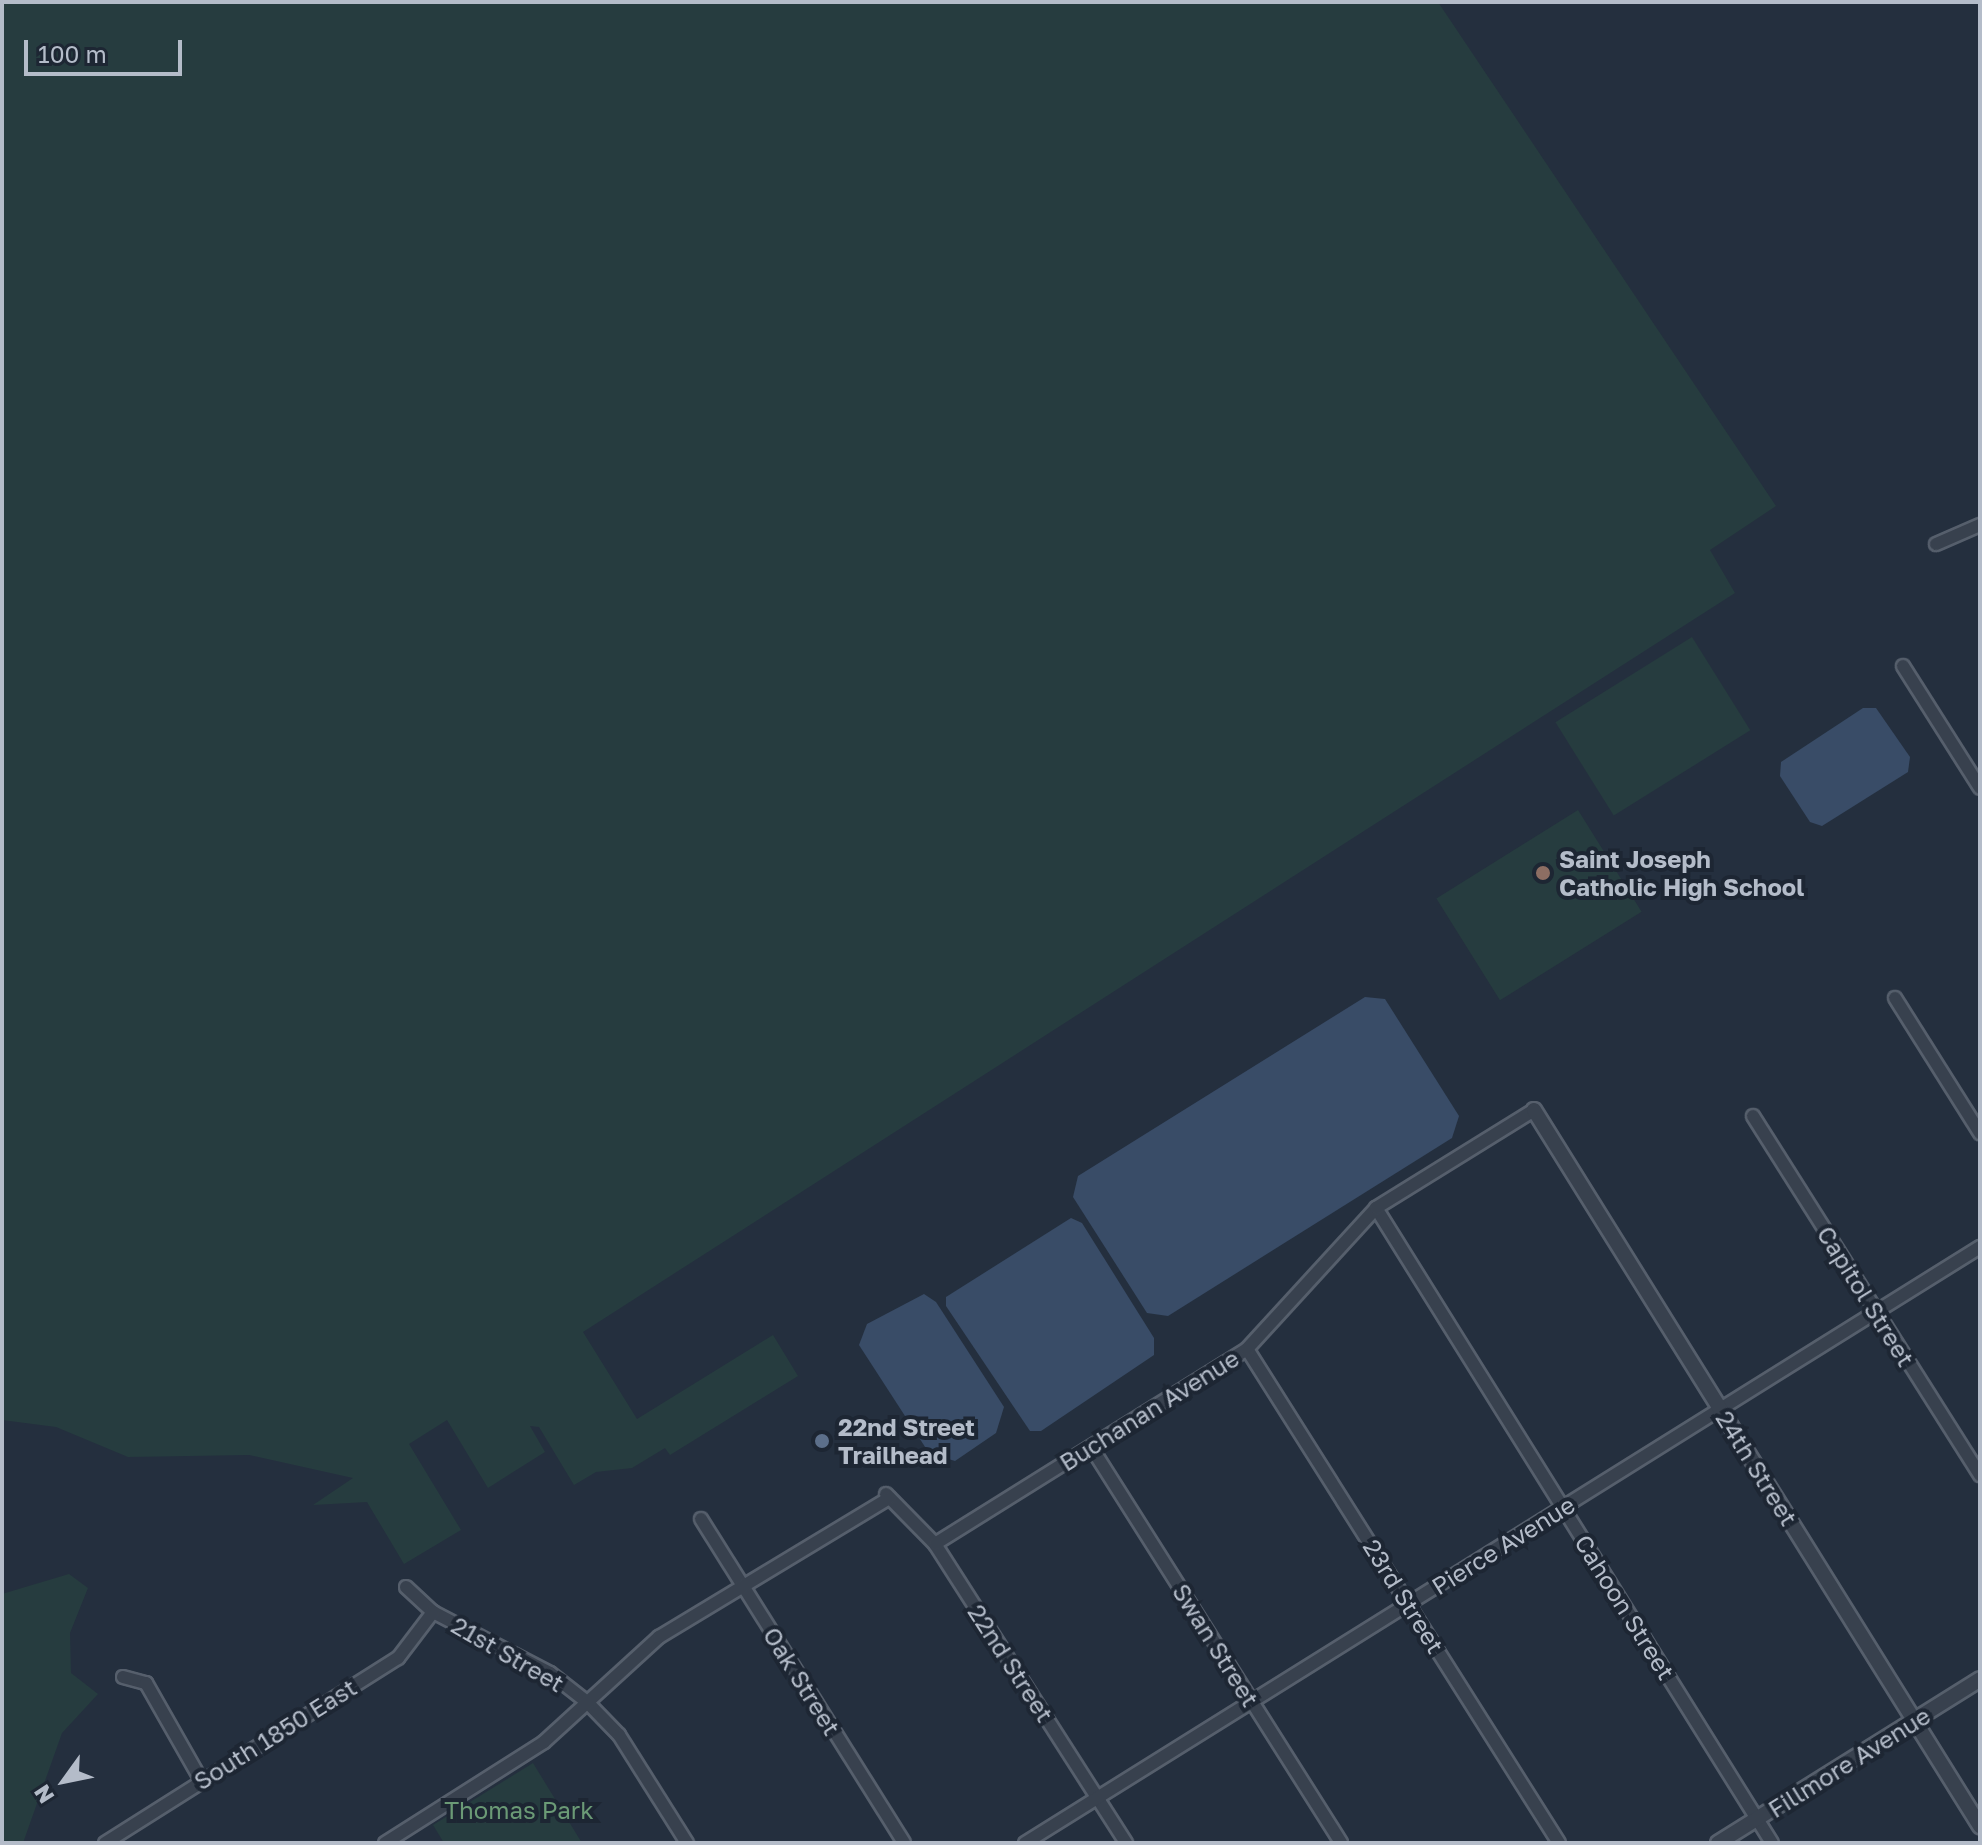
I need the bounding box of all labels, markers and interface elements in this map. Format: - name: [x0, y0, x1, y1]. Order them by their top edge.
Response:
- scale bar: [28, 24, 186, 74]
- text: 100 m: [38, 39, 107, 68]
- place label: Saint Joseph Catholic High School: [1559, 845, 1804, 901]
- marker: Saint Joseph Catholic High School: [1534, 864, 1552, 882]
- street label: Capitol Street: [1811, 1221, 1921, 1371]
- street label: Buchanan Avenue: [1054, 1343, 1244, 1477]
- street label: 24th Street: [1710, 1405, 1804, 1531]
- place label: 22nd Street Trailhead: [838, 1413, 975, 1469]
- marker: 22nd Street Trailhead: [813, 1432, 831, 1450]
- street label: Pierce Avenue: [1426, 1490, 1580, 1600]
- street label: Cahoon Street: [1569, 1529, 1681, 1685]
- street label: 23rd Street: [1358, 1534, 1450, 1658]
- street label: Swan Street: [1167, 1578, 1265, 1712]
- street label: 22nd Street: [962, 1599, 1060, 1727]
- street label: 21st Street: [447, 1610, 569, 1698]
- street label: Oak Street: [757, 1622, 847, 1740]
- street label: South 1850 East: [189, 1673, 361, 1795]
- street label: Fillmore Avenue: [1763, 1701, 1935, 1823]
- north arrow: [24, 1741, 104, 1821]
- text: N: [28, 1780, 59, 1809]
- park label: Thomas Park: [444, 1796, 594, 1824]

